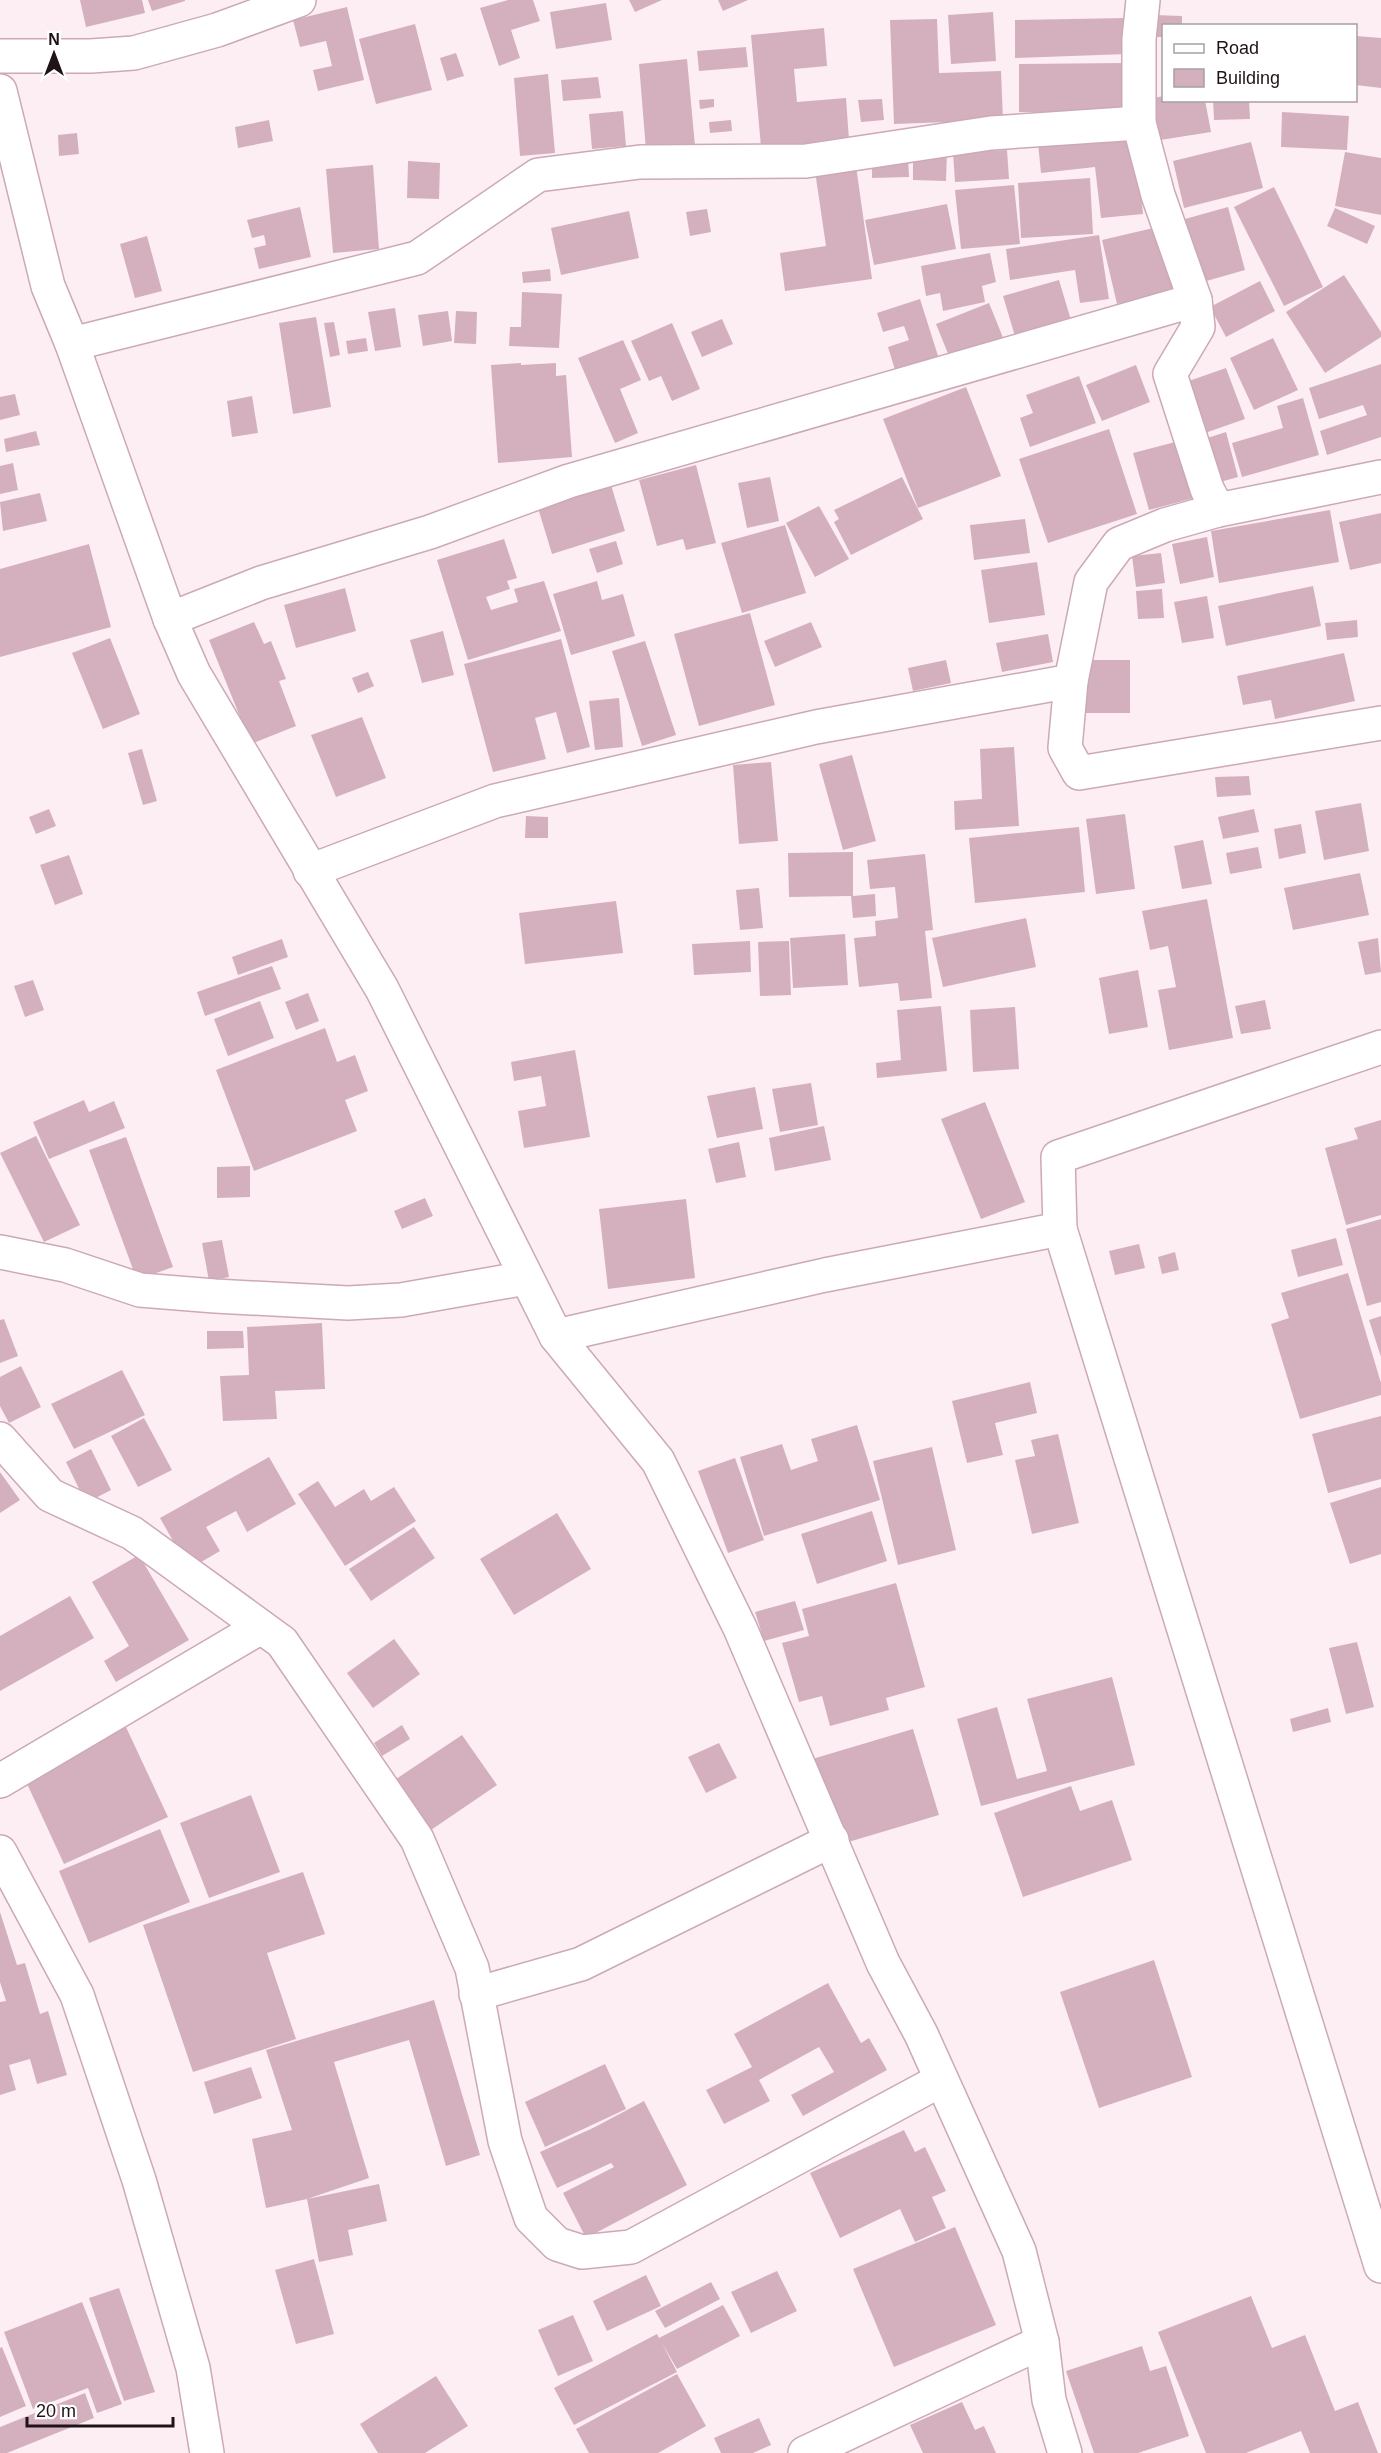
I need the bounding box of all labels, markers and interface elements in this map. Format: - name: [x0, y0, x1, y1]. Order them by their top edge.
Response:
- north arrow: [24, 24, 84, 84]
- legend: [1162, 24, 1357, 102]
- text: N: [48, 31, 60, 48]
- text: Road: [1216, 38, 1259, 58]
- text: Building: [1216, 68, 1280, 88]
- scale bar: [27, 2390, 172, 2428]
- text: 20 m: [36, 2401, 76, 2421]

